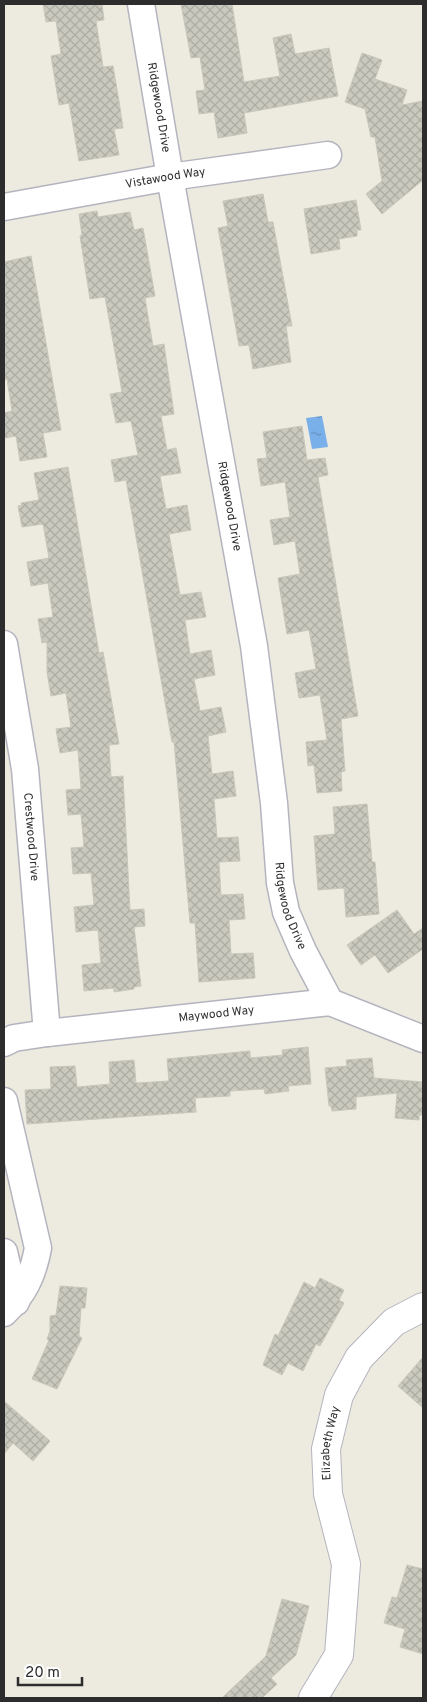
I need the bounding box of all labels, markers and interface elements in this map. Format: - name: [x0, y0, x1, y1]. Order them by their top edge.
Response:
- street label: Ridgewood Drive: [143, 61, 174, 154]
- street label: Vistawood Way: [124, 164, 207, 193]
- street label: Ridgewood Drive: [213, 460, 245, 553]
- street label: Crestwood Drive: [19, 792, 42, 882]
- street label: Ridgewood Drive: [270, 862, 310, 952]
- street label: Maywood Way: [178, 1002, 255, 1027]
- street label: Elizabeth Way: [318, 1405, 344, 1481]
- scale bar: [18, 1654, 81, 1686]
- text: 20 m: [25, 1664, 60, 1683]

